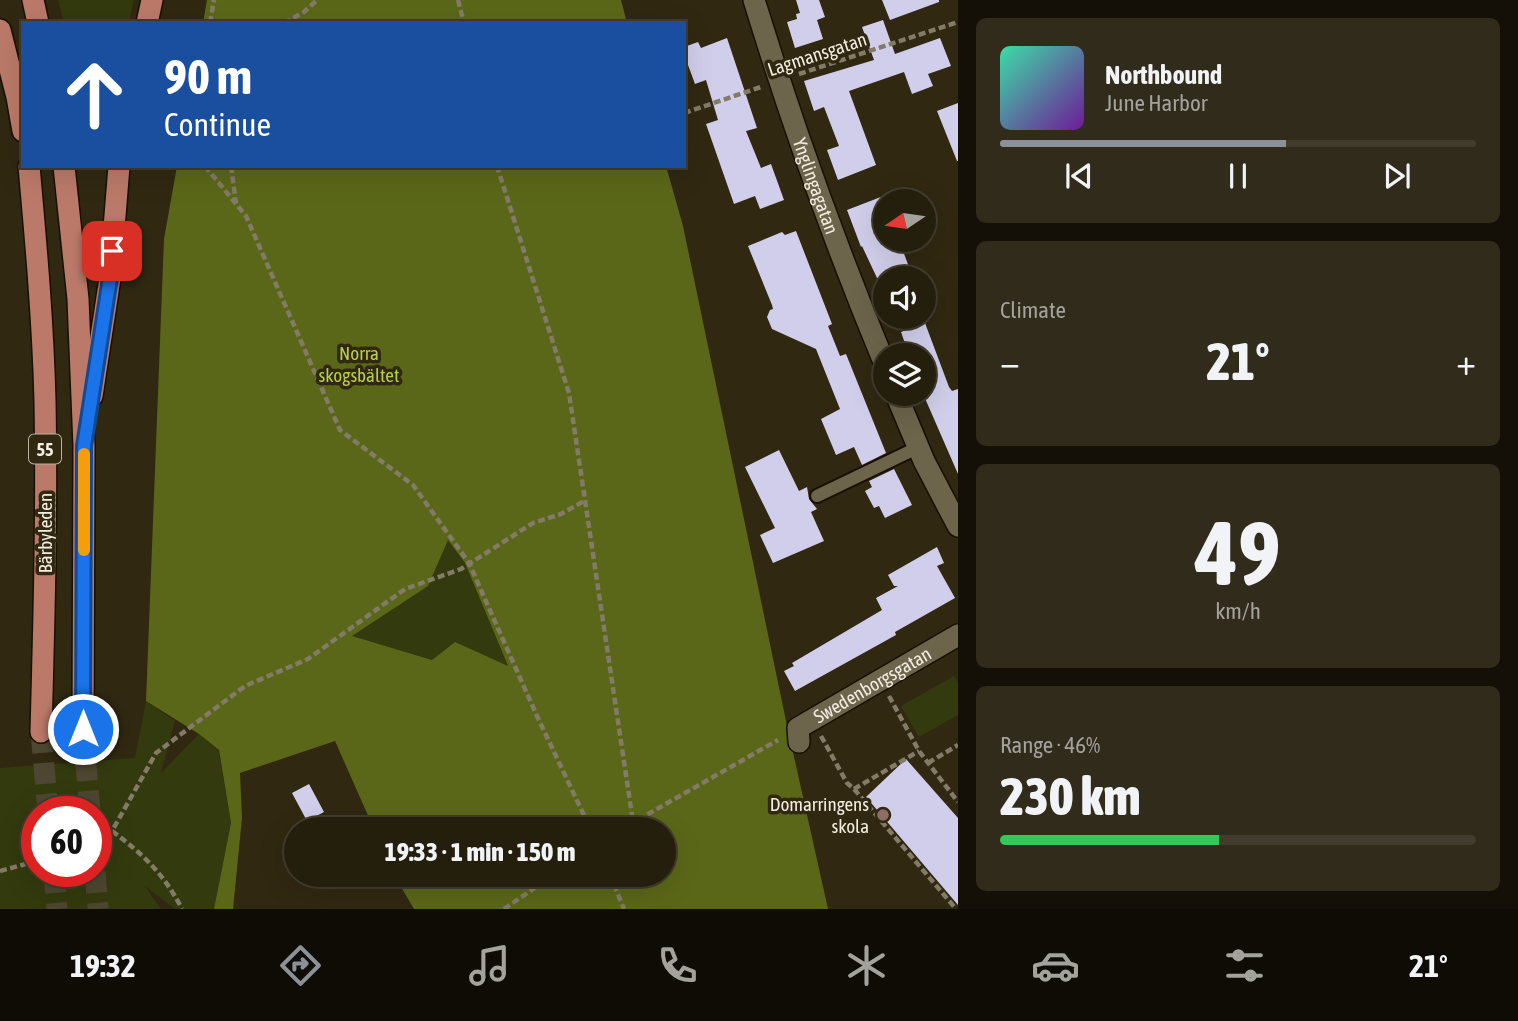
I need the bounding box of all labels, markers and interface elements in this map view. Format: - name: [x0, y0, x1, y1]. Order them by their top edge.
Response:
- street label: Lagmansgatan: [765, 28, 869, 80]
- text: 90 m: [164, 48, 252, 104]
- icon: ahead: [49, 49, 140, 140]
- text: Northbound: [1105, 60, 1222, 90]
- text: June Harbor: [1105, 90, 1208, 116]
- text: Continue: [164, 106, 271, 143]
- street label: Ynglingagatan: [789, 135, 843, 237]
- icon: previous: [1060, 157, 1098, 195]
- icon: pause: [1219, 157, 1257, 195]
- icon: next: [1378, 157, 1416, 195]
- north arrow: [873, 189, 936, 252]
- map controls: [873, 189, 936, 406]
- pin: [82, 221, 142, 281]
- icon: arrive: [93, 232, 131, 270]
- button: sound: [873, 266, 936, 329]
- text: Climate: [1000, 297, 1066, 323]
- text: 21°: [1206, 331, 1270, 391]
- text: −: [1000, 340, 1020, 383]
- text: +: [1456, 340, 1476, 383]
- park label: Norra skogsbältet: [319, 342, 399, 386]
- button: layers: [873, 343, 936, 406]
- road number: 55: [29, 434, 61, 463]
- street label: Bärbyleden: [34, 493, 56, 573]
- text: 49: [1195, 500, 1281, 604]
- text: km/h: [1215, 598, 1261, 624]
- street label: Swedenborgsgatan: [810, 642, 935, 728]
- position arrow: [46, 692, 120, 766]
- text: Range · 46%: [1000, 732, 1100, 758]
- text: 230 km: [1000, 766, 1141, 826]
- place label: Domarringens skola: [770, 793, 869, 837]
- speed limit sign: 60: [21, 796, 112, 887]
- marker: Domarringens skola: [875, 807, 891, 823]
- text: 19:33 · 1 min · 150 m: [385, 837, 575, 867]
- icon: directions: [276, 941, 325, 990]
- icon: music: [465, 941, 514, 990]
- icon: phone: [653, 941, 702, 990]
- icon: climate: [842, 941, 891, 990]
- icon: car: [1031, 941, 1080, 990]
- icon: filters: [1220, 941, 1269, 990]
- text: 19:32: [70, 947, 136, 984]
- text: 21°: [1409, 947, 1448, 984]

